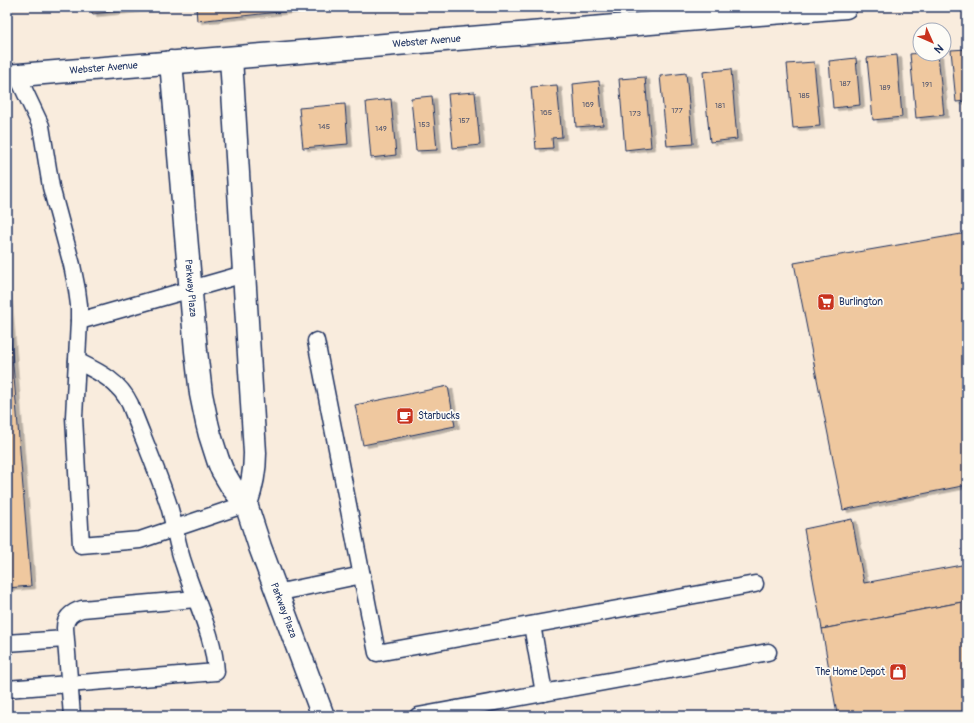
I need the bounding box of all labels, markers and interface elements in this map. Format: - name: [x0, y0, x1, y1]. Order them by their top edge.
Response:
- north arrow: [912, 22, 952, 62]
- street label: Webster Avenue: [392, 33, 461, 50]
- text: N: [931, 41, 946, 56]
- street label: Webster Avenue: [69, 59, 138, 77]
- house number: 187: [839, 79, 851, 88]
- house number: 191: [922, 80, 932, 89]
- house number: 189: [879, 83, 891, 92]
- house number: 185: [798, 91, 810, 100]
- house number: 169: [582, 100, 594, 109]
- house number: 181: [715, 101, 725, 110]
- house number: 177: [671, 106, 684, 115]
- house number: 165: [540, 108, 552, 117]
- house number: 173: [629, 109, 641, 118]
- house number: 157: [458, 116, 471, 125]
- house number: 153: [418, 120, 430, 129]
- house number: 145: [318, 122, 330, 131]
- house number: 149: [375, 124, 387, 133]
- street label: Parkway Plaza: [182, 259, 199, 318]
- supermarket icon: Burlington: [816, 292, 836, 312]
- place label: Burlington: [839, 296, 883, 308]
- cafe icon: Starbucks: [395, 406, 415, 426]
- place label: Starbucks: [418, 410, 460, 422]
- street label: Parkway Plaza: [268, 581, 299, 640]
- shop icon: The Home Depot: [888, 662, 908, 682]
- place label: The Home Depot: [815, 666, 886, 678]

